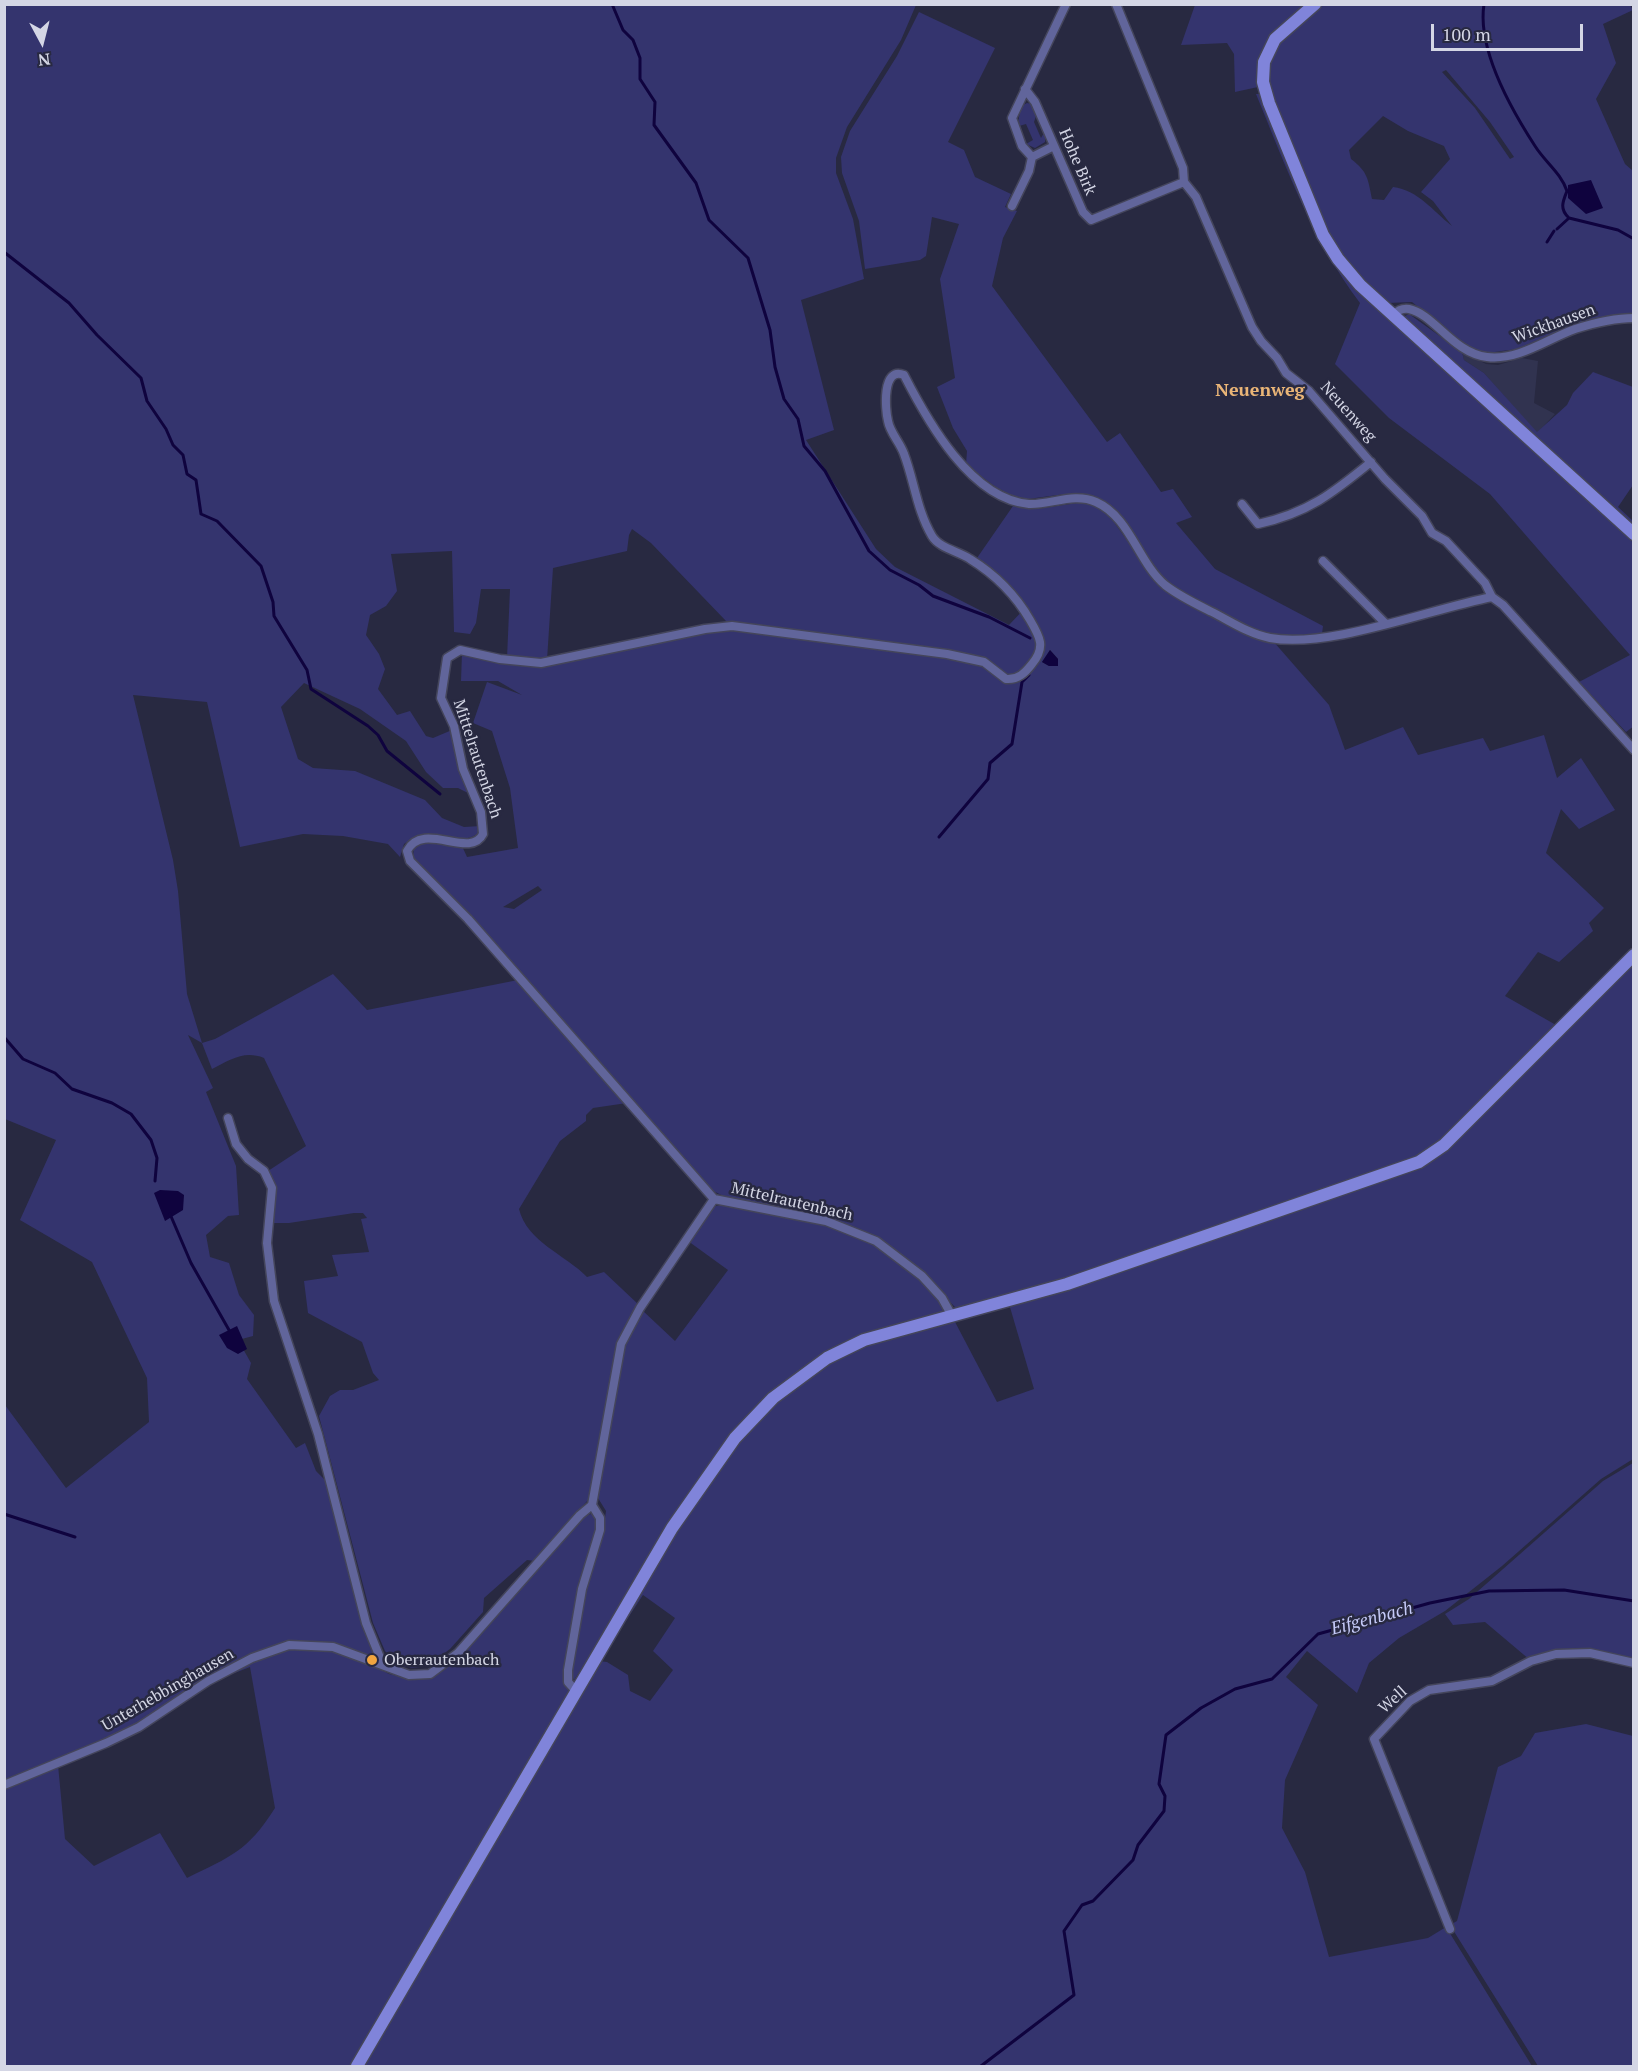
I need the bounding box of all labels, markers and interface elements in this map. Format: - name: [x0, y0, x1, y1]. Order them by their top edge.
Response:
- north arrow: [12, 12, 72, 72]
- scale bar: [1434, 12, 1586, 50]
- text: 100 m: [1442, 22, 1491, 46]
- text: N: [37, 48, 52, 72]
- street label: Hohe Birk: [1054, 126, 1100, 198]
- street label: Wickhausen: [1510, 300, 1598, 348]
- street label: Neuenweg: [1316, 378, 1380, 446]
- district label: Neuenweg: [1215, 380, 1305, 402]
- street label: Mittelrautenbach: [449, 697, 505, 821]
- street label: Mittelrautenbach: [729, 1179, 855, 1225]
- water label: Eifgenbach: [1329, 1598, 1415, 1640]
- street label: Unterhebbinghausen: [99, 1644, 237, 1736]
- place label: Oberrautenbach: [384, 1650, 499, 1670]
- marker: Oberrautenbach: [365, 1653, 379, 1667]
- street label: Well: [1375, 1682, 1411, 1718]

